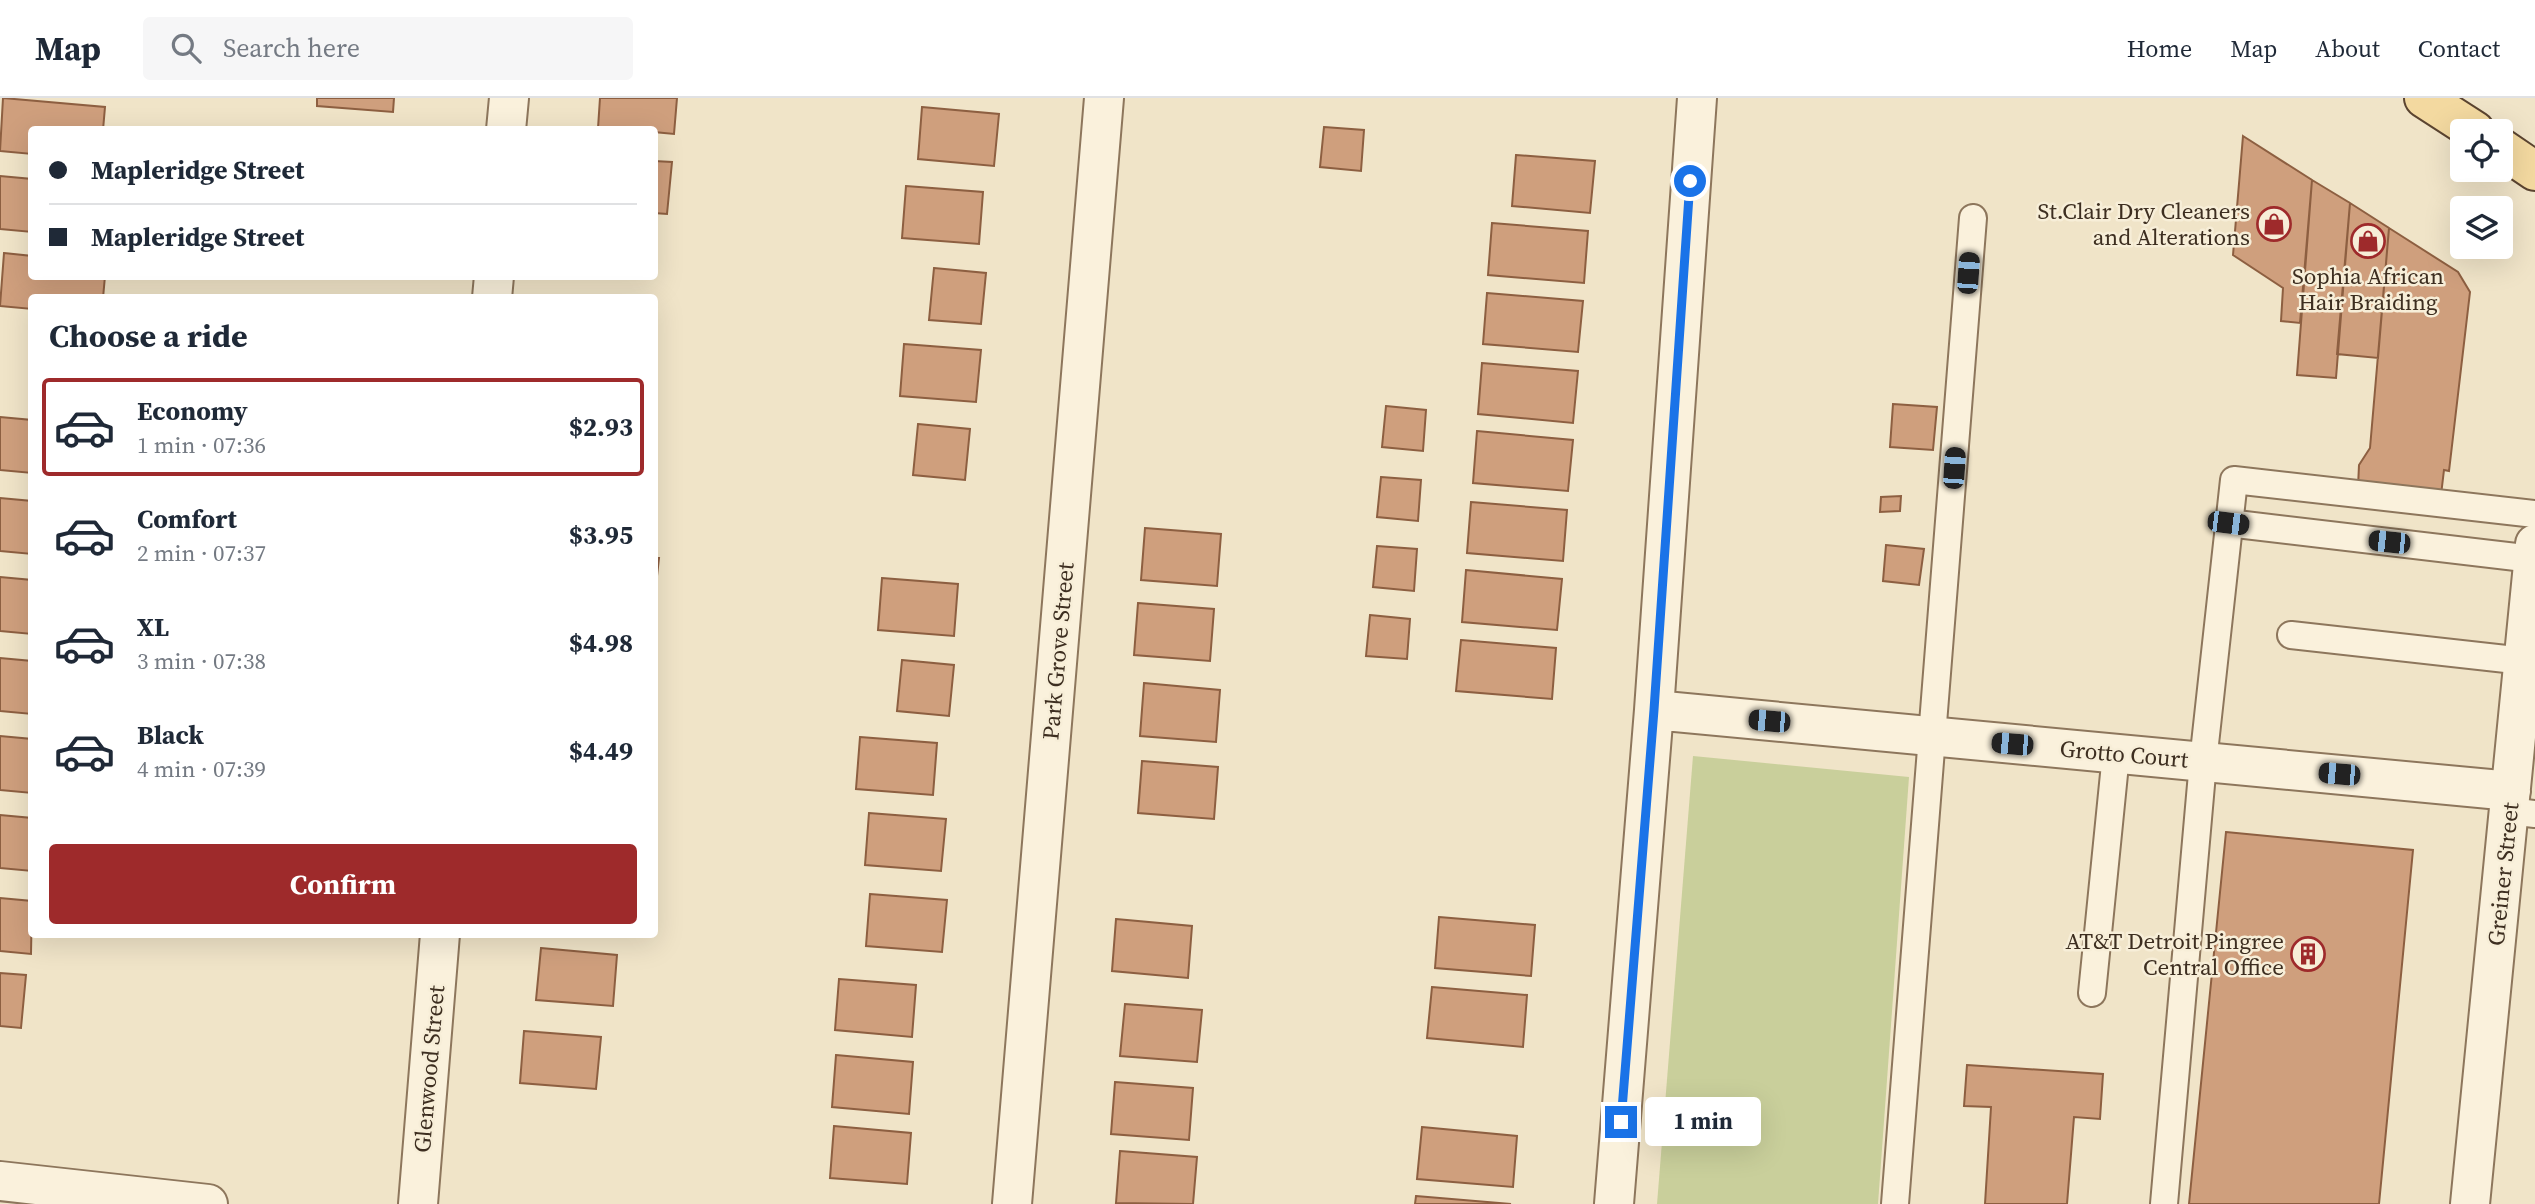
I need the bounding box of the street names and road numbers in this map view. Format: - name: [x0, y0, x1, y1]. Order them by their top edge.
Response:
- street label: Park Grove Street: [1034, 560, 1082, 741]
- street label: Grotto Court: [2059, 732, 2190, 776]
- street label: Greiner Street: [2480, 800, 2526, 947]
- street label: Glenwood Street: [406, 984, 452, 1154]

